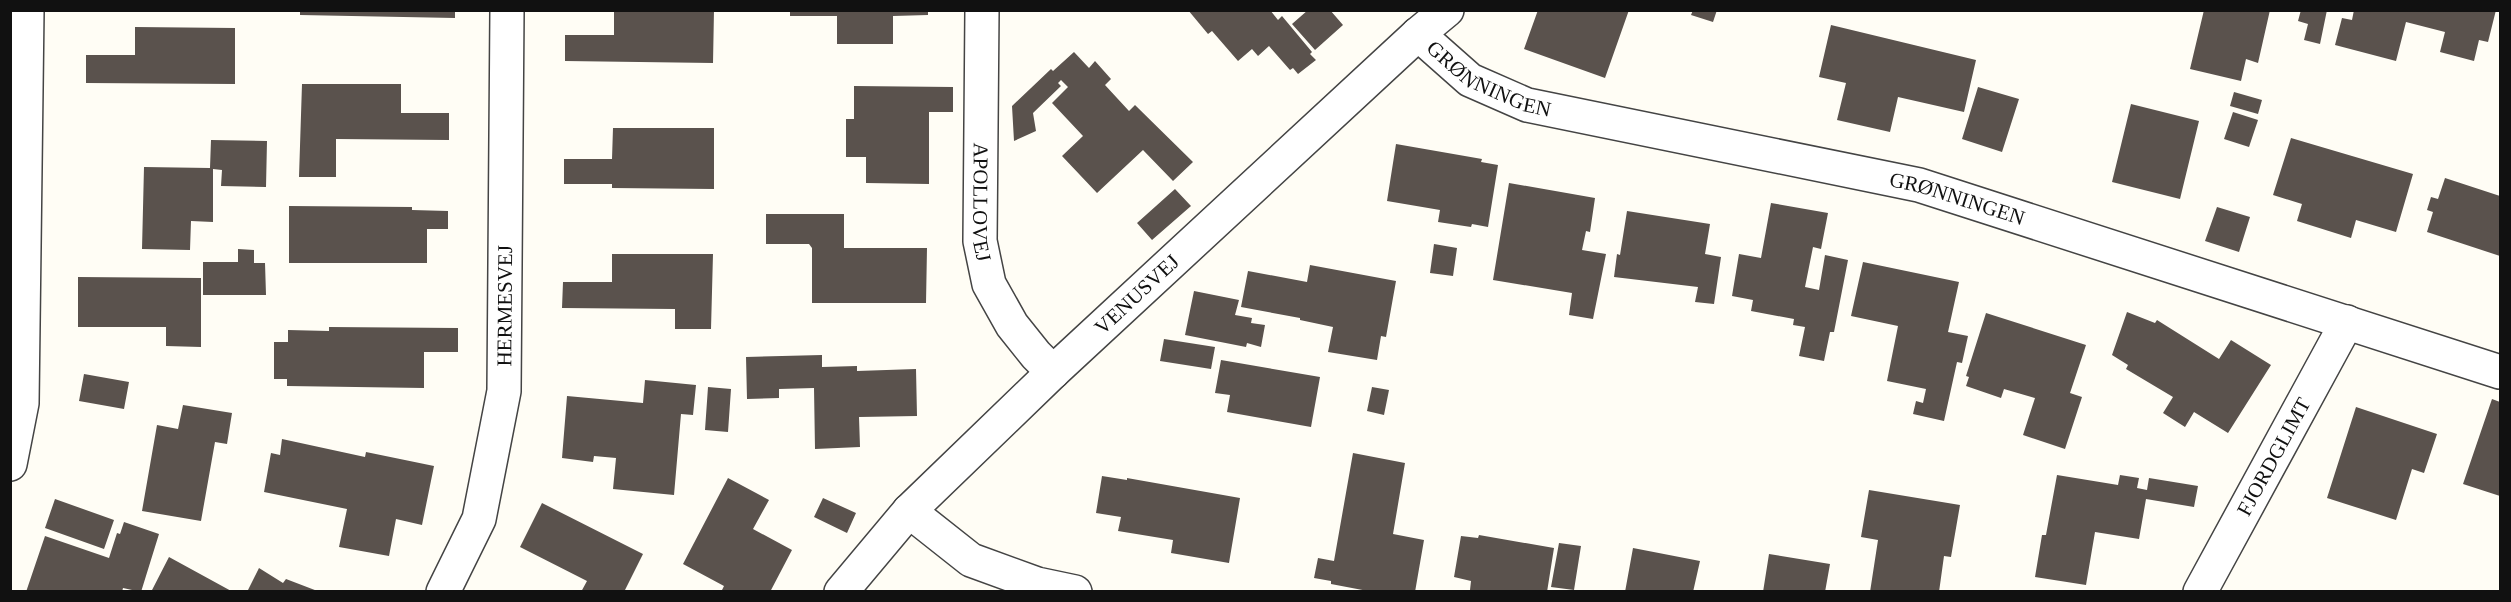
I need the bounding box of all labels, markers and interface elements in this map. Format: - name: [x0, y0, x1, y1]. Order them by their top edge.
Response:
- street label: GRØNNINGEN: [1422, 36, 1553, 122]
- street label: APOLLOVEJ: [968, 142, 996, 264]
- street label: GRØNNINGEN: [1887, 167, 2028, 230]
- street label: HERMESVEJ: [492, 245, 517, 367]
- street label: VENUSVEJ: [1090, 250, 1184, 339]
- street label: FJORDGLIMT: [2232, 393, 2316, 520]

